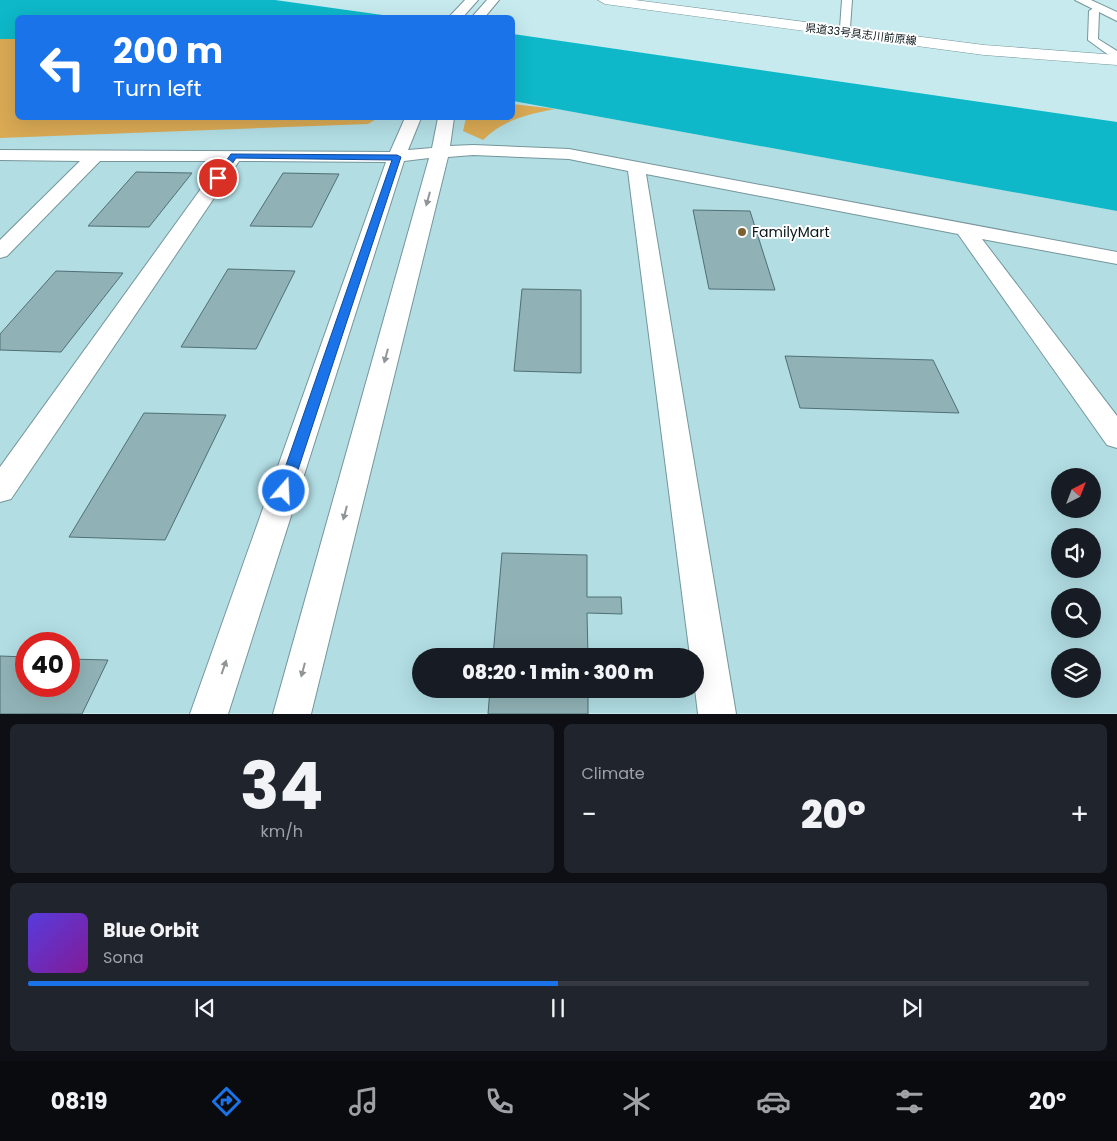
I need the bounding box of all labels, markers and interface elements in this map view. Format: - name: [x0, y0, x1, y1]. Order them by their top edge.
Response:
- street label: 県道33号具志川前原線: [804, 19, 918, 49]
- text: 200 m: [113, 26, 223, 75]
- icon: left: [30, 35, 95, 100]
- text: Turn left: [113, 73, 201, 104]
- pin: [197, 157, 239, 199]
- icon: arrive: [204, 164, 232, 192]
- one-way arrow: [424, 191, 432, 206]
- place label: FamilyMart: [752, 222, 830, 242]
- marker: FamilyMart: [736, 226, 748, 238]
- one-way arrow: [382, 348, 390, 363]
- position arrow: [257, 464, 309, 516]
- north arrow: [1051, 468, 1101, 518]
- map controls: [1051, 468, 1101, 698]
- one-way arrow: [340, 505, 348, 520]
- button: sound: [1051, 528, 1101, 578]
- button: search: [1051, 588, 1101, 638]
- speed limit sign: 40: [15, 632, 80, 697]
- button: layers: [1051, 648, 1101, 698]
- text: 08:20 · 1 min · 300 m: [462, 659, 654, 686]
- one-way arrow: [221, 660, 228, 675]
- one-way arrow: [299, 662, 307, 678]
- text: 34: [240, 741, 323, 832]
- text: Climate: [582, 762, 645, 785]
- text: 20°: [801, 788, 866, 841]
- text: −: [582, 795, 597, 834]
- text: +: [1070, 795, 1089, 834]
- text: km/h: [260, 820, 303, 843]
- text: Blue Orbit: [103, 917, 199, 944]
- text: Sona: [103, 946, 144, 969]
- icon: previous: [191, 994, 219, 1022]
- icon: pause: [544, 994, 572, 1022]
- icon: next: [898, 994, 926, 1022]
- icon: directions: [209, 1084, 244, 1119]
- icon: music: [346, 1084, 381, 1119]
- icon: phone: [482, 1084, 517, 1119]
- icon: climate: [619, 1084, 654, 1119]
- icon: car: [756, 1084, 791, 1119]
- icon: filters: [892, 1084, 927, 1119]
- text: 08:19: [51, 1086, 107, 1117]
- text: 20°: [1029, 1086, 1066, 1117]

